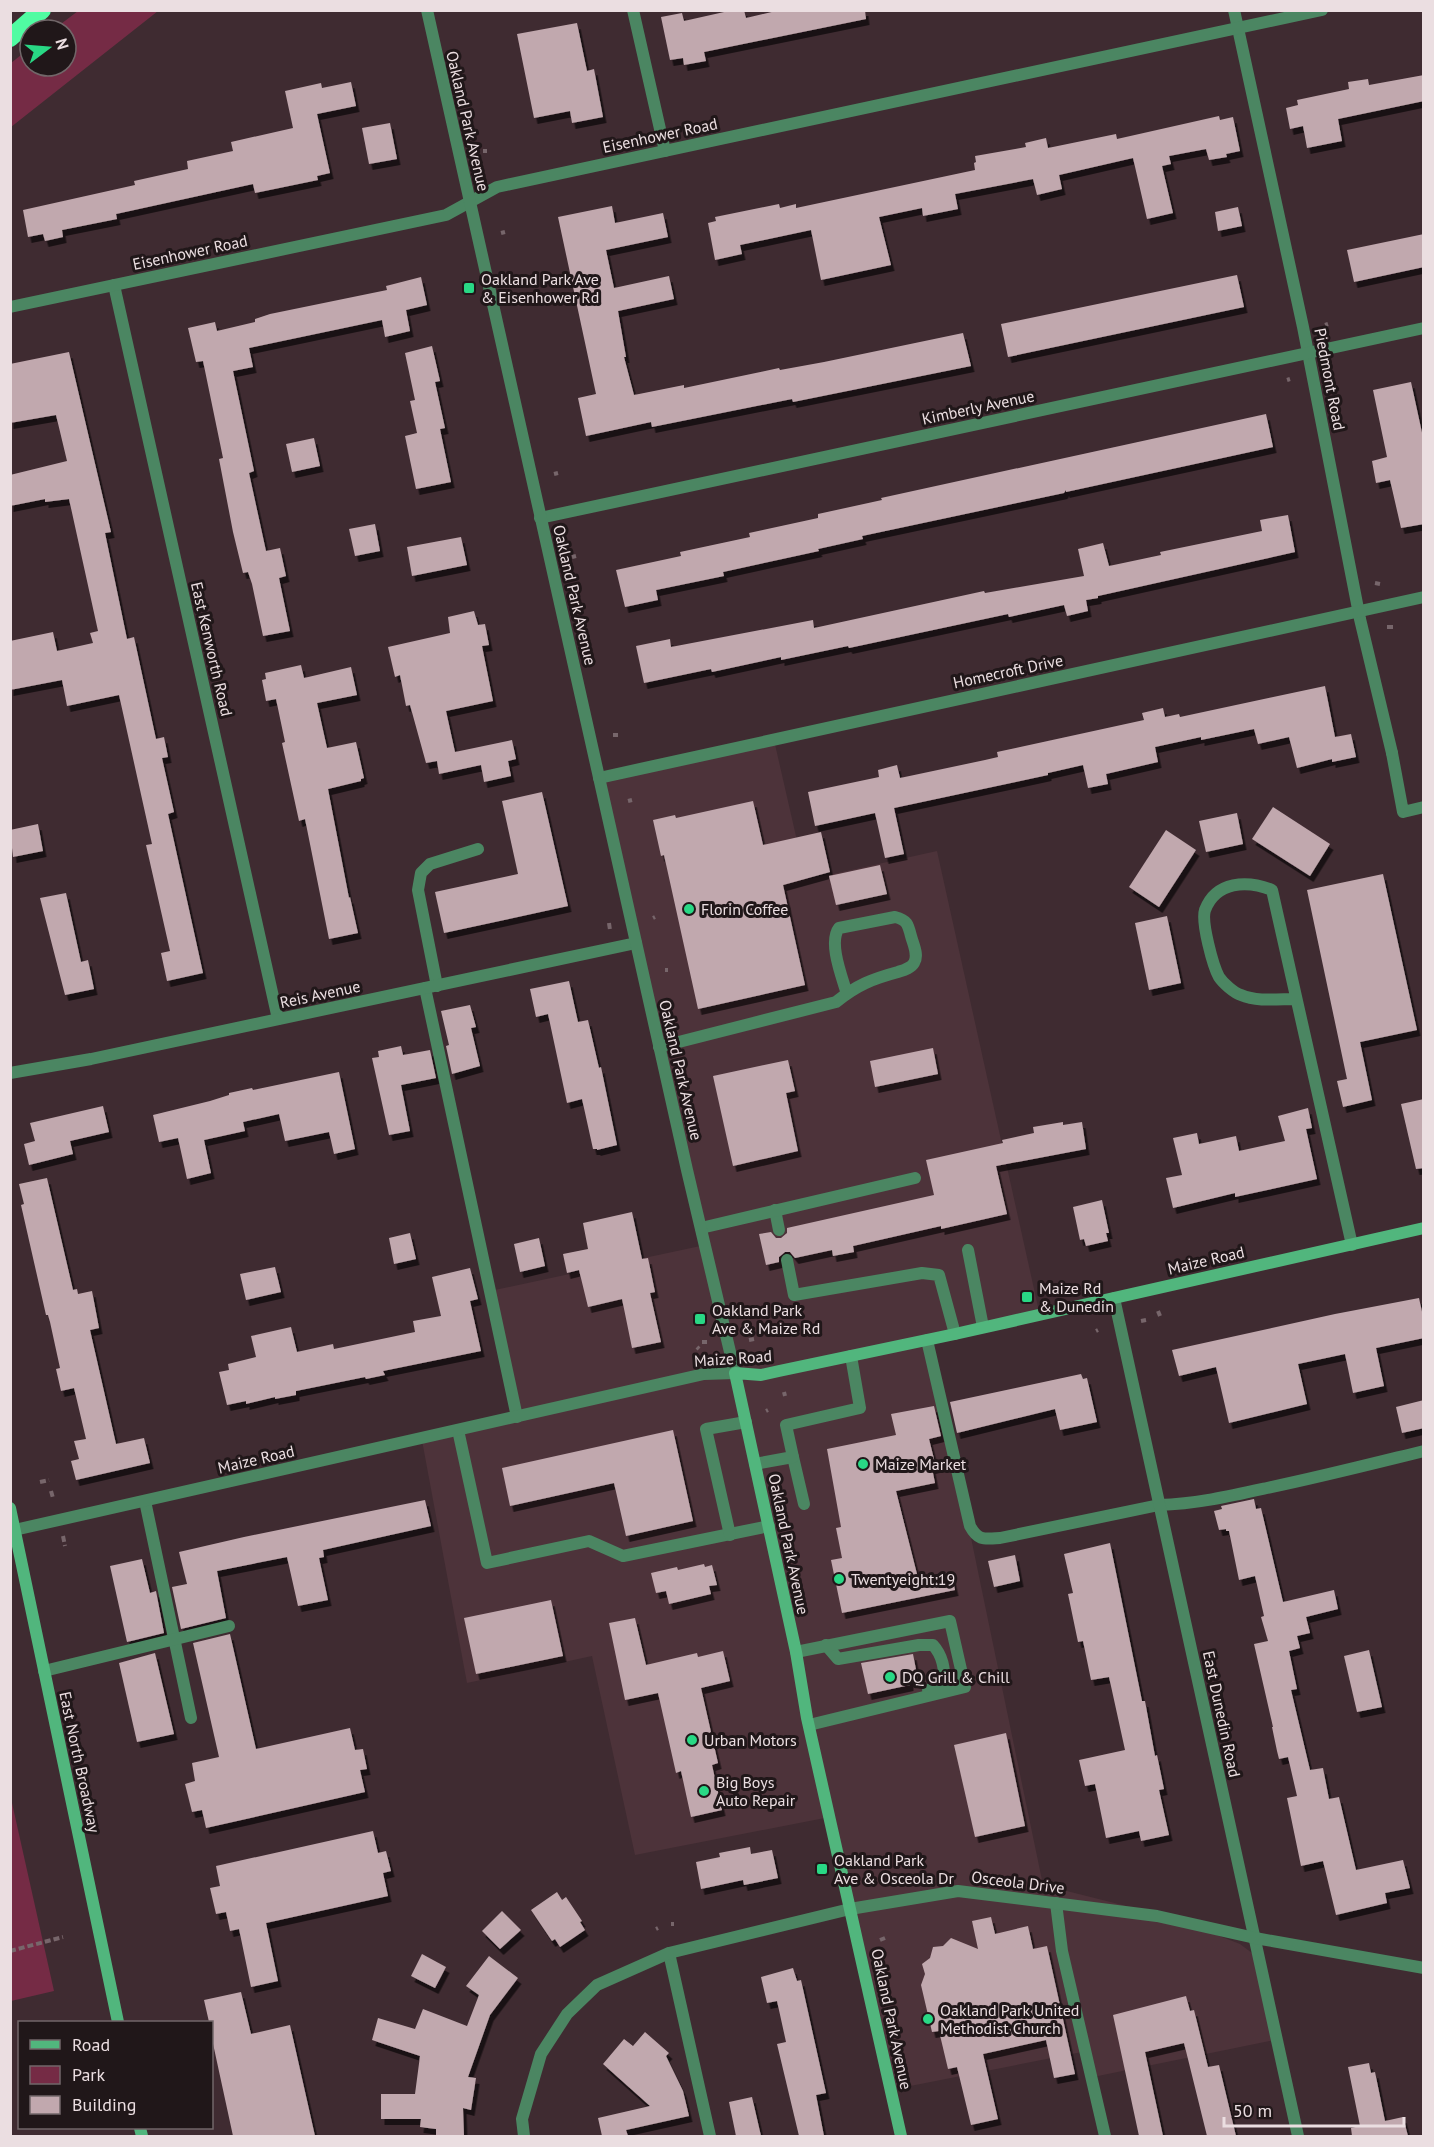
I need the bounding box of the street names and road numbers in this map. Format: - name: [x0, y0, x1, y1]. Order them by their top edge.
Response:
- street label: Oakland Park Avenue: [442, 49, 494, 193]
- street label: Eisenhower Road: [601, 113, 719, 157]
- street label: Eisenhower Road: [131, 230, 249, 274]
- street label: Piedmont Road: [1310, 326, 1350, 432]
- street label: Kimberly Avenue: [920, 385, 1036, 429]
- street label: Oakland Park Avenue: [549, 523, 601, 667]
- street label: East Kenworth Road: [187, 580, 237, 718]
- street label: Homecroft Drive: [951, 650, 1065, 692]
- street label: Reis Avenue: [278, 976, 362, 1012]
- street label: Oakland Park Avenue: [655, 998, 707, 1142]
- street label: Maize Road: [1166, 1241, 1246, 1279]
- street label: Maize Road: [693, 1345, 773, 1371]
- street label: Maize Road: [216, 1440, 296, 1478]
- street label: Oakland Park Avenue: [764, 1472, 814, 1616]
- street label: East Dunedin Road: [1199, 1649, 1245, 1779]
- street label: East North Broadway: [55, 1690, 105, 1835]
- street label: Osceola Drive: [970, 1866, 1066, 1898]
- street label: Oakland Park Avenue: [867, 1947, 917, 2091]

